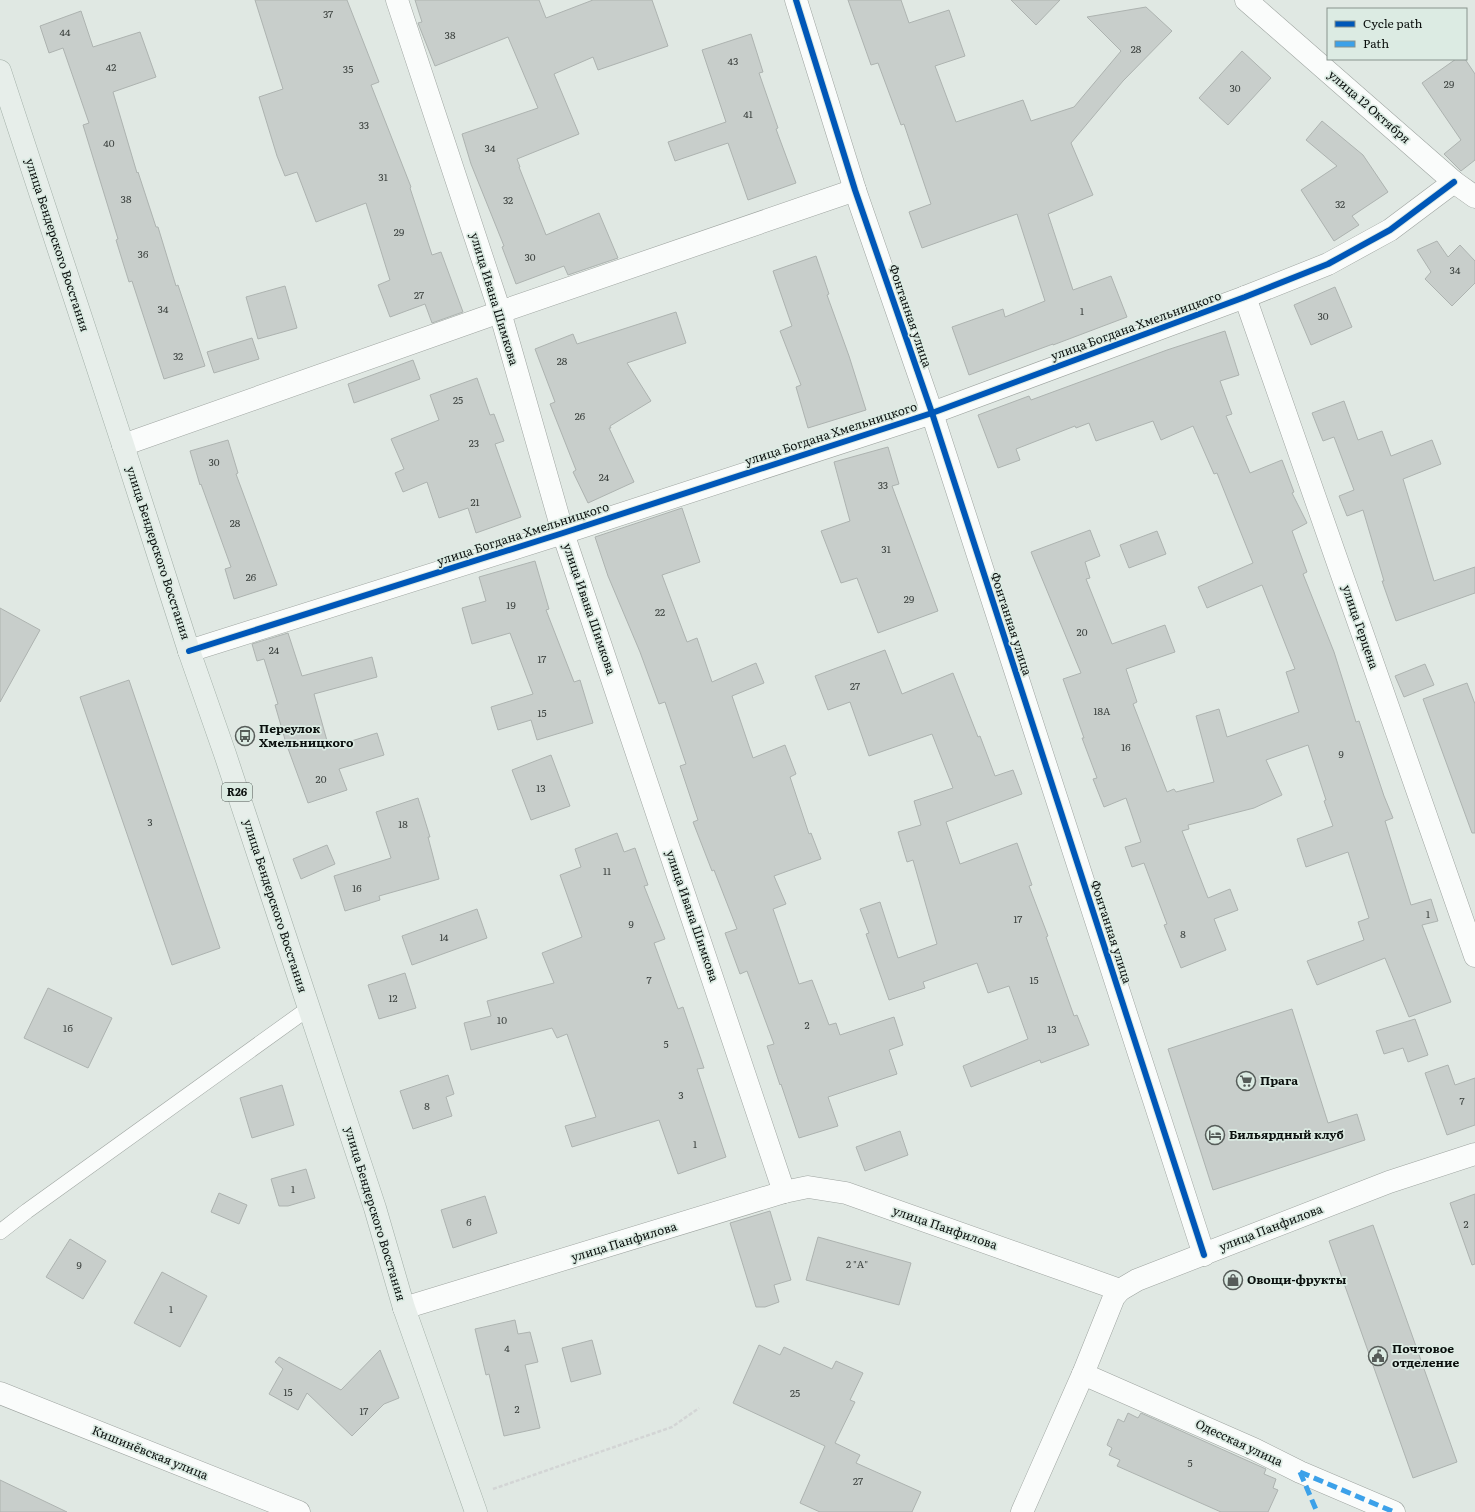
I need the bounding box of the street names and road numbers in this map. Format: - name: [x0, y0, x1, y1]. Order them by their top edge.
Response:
- street label: улица 12 Октября: [1325, 65, 1415, 147]
- street label: улица Бендерского Восстания: [21, 156, 95, 334]
- street label: улица Ивана Шимкова: [466, 230, 524, 368]
- street label: Фонтанная улица: [885, 262, 937, 370]
- street label: улица Богдана Хмельницкого: [1048, 286, 1223, 364]
- street label: улица Богдана Хмельницкого: [742, 397, 919, 469]
- street label: улица Бендерского Восстания: [122, 464, 196, 642]
- street label: улица Богдана Хмельницкого: [434, 497, 611, 569]
- street label: улица Ивана Шимкова: [559, 540, 621, 677]
- street label: Фонтанная улица: [987, 570, 1037, 678]
- street label: улица Герцена: [1338, 582, 1384, 672]
- road number: R26: [222, 783, 252, 801]
- street label: улица Бендерского Восстания: [239, 817, 313, 995]
- street label: улица Ивана Шимкова: [662, 847, 724, 984]
- street label: Фонтанная улица: [1087, 878, 1137, 986]
- street label: улица Бендерского Восстания: [341, 1124, 411, 1303]
- street label: улица Панфилова: [1216, 1199, 1326, 1255]
- street label: улица Панфилова: [891, 1201, 1001, 1254]
- street label: улица Панфилова: [569, 1216, 679, 1266]
- street label: Одесская улица: [1193, 1414, 1286, 1470]
- street label: Кишинёвская улица: [90, 1421, 212, 1484]

